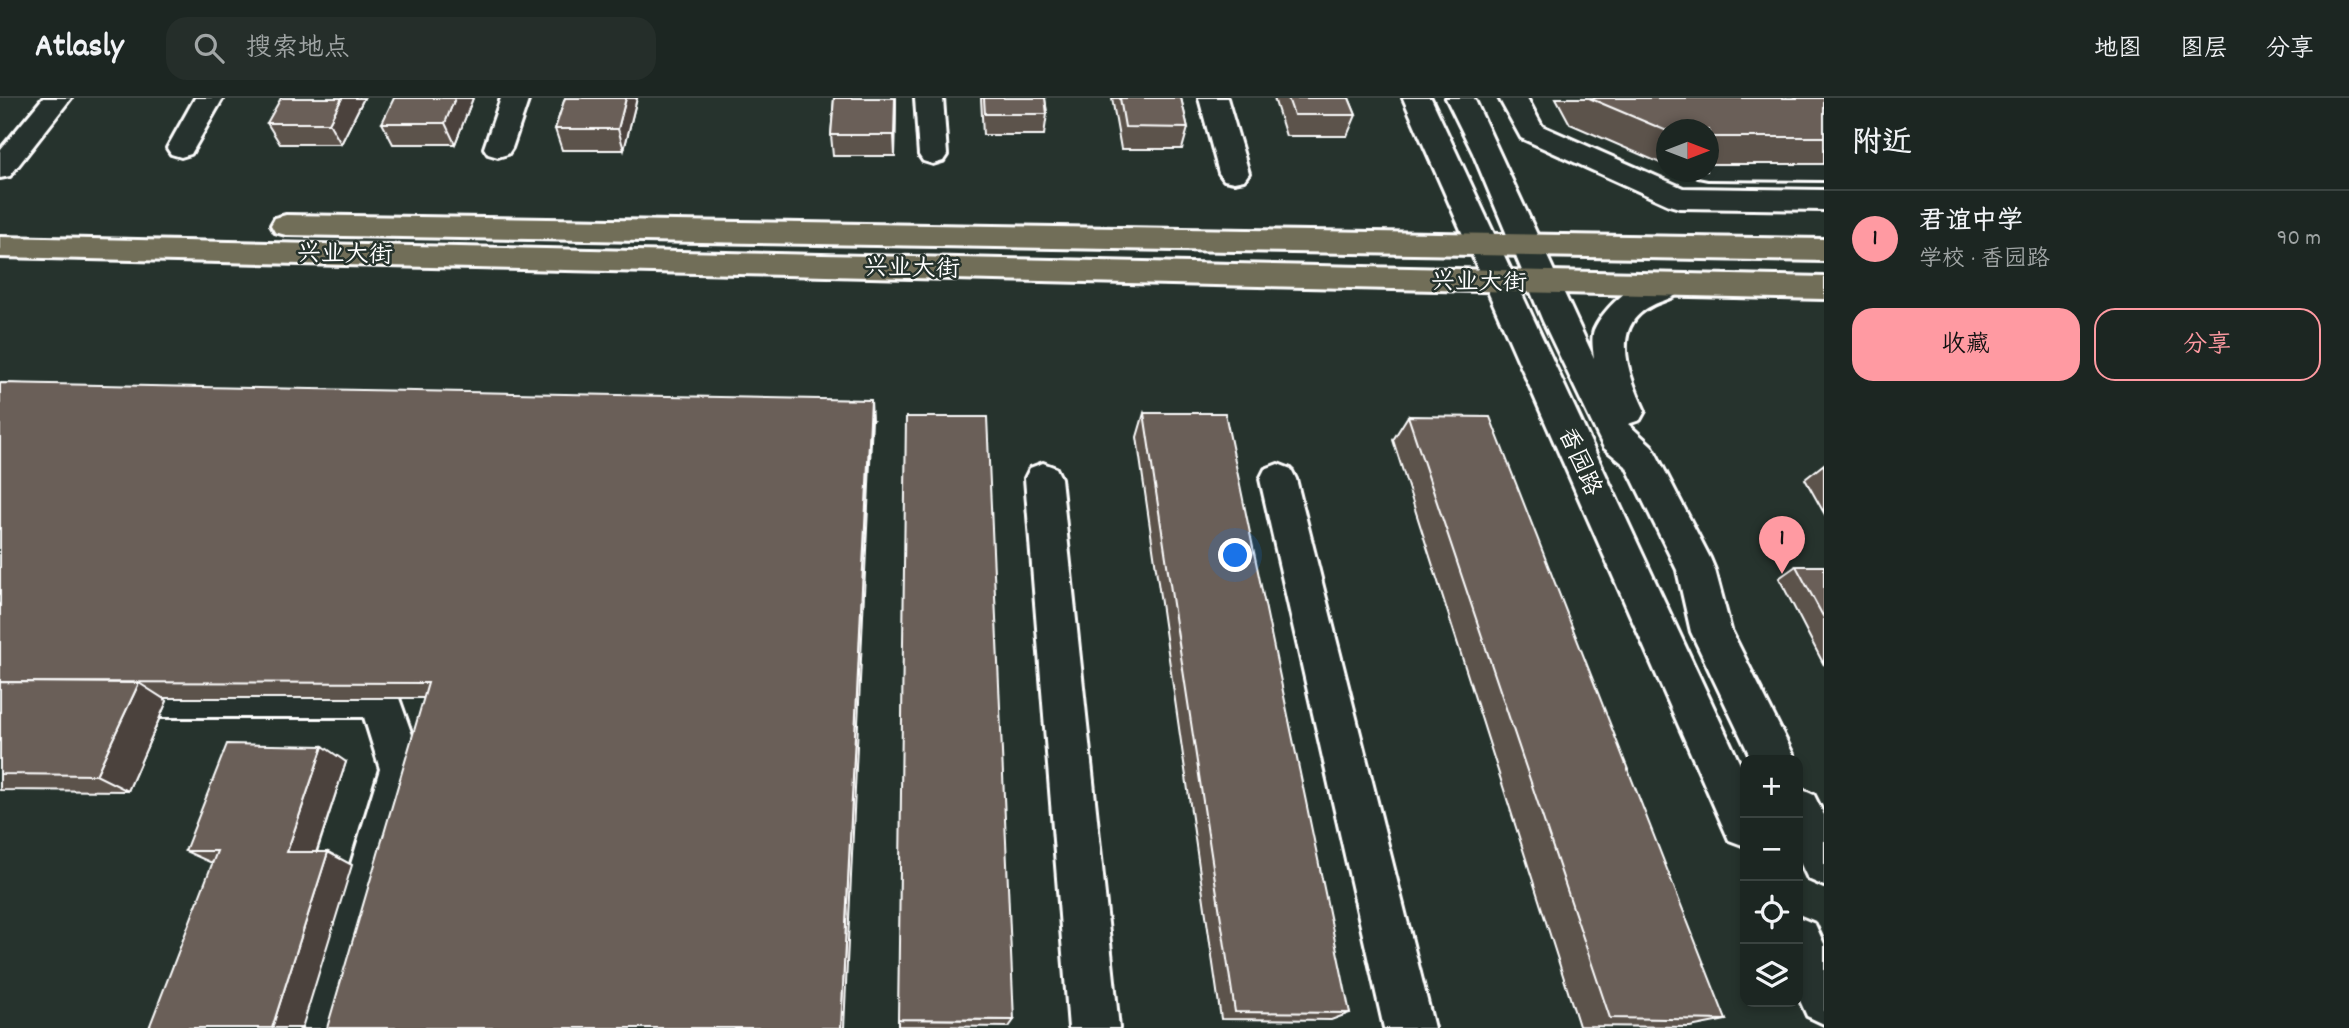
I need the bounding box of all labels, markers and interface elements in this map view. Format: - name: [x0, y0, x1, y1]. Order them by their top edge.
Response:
- search box: [166, 17, 656, 80]
- text: Atlasly: [35, 25, 124, 72]
- icon: search: [190, 29, 228, 67]
- text: 搜索地点: [246, 31, 350, 68]
- text: 地图: [2094, 33, 2142, 67]
- text: 图层: [2180, 33, 2228, 67]
- text: 分享: [2266, 33, 2314, 67]
- north arrow: [1656, 119, 1719, 182]
- text: 附近: [1852, 124, 1912, 167]
- text: 君谊中学: [1919, 204, 2023, 241]
- text: 1: [1872, 223, 1878, 256]
- text: 90 m: [2277, 223, 2321, 256]
- street label: 兴业大街: [297, 238, 393, 274]
- text: 学校 · 香园路: [1919, 244, 2050, 277]
- street label: 兴业大街: [864, 252, 960, 288]
- street label: 兴业大街: [1431, 266, 1527, 302]
- button: 收藏: [1852, 308, 2080, 381]
- button: 分享: [2094, 308, 2321, 381]
- street label: 香园路: [1548, 422, 1608, 502]
- pin: 1: [1759, 516, 1805, 574]
- your location: [1218, 538, 1252, 572]
- map controls: [1740, 755, 1803, 1007]
- button: +: [1740, 755, 1803, 818]
- button: −: [1740, 818, 1803, 881]
- button: locate: [1740, 881, 1803, 944]
- button: layers: [1740, 944, 1803, 1007]

